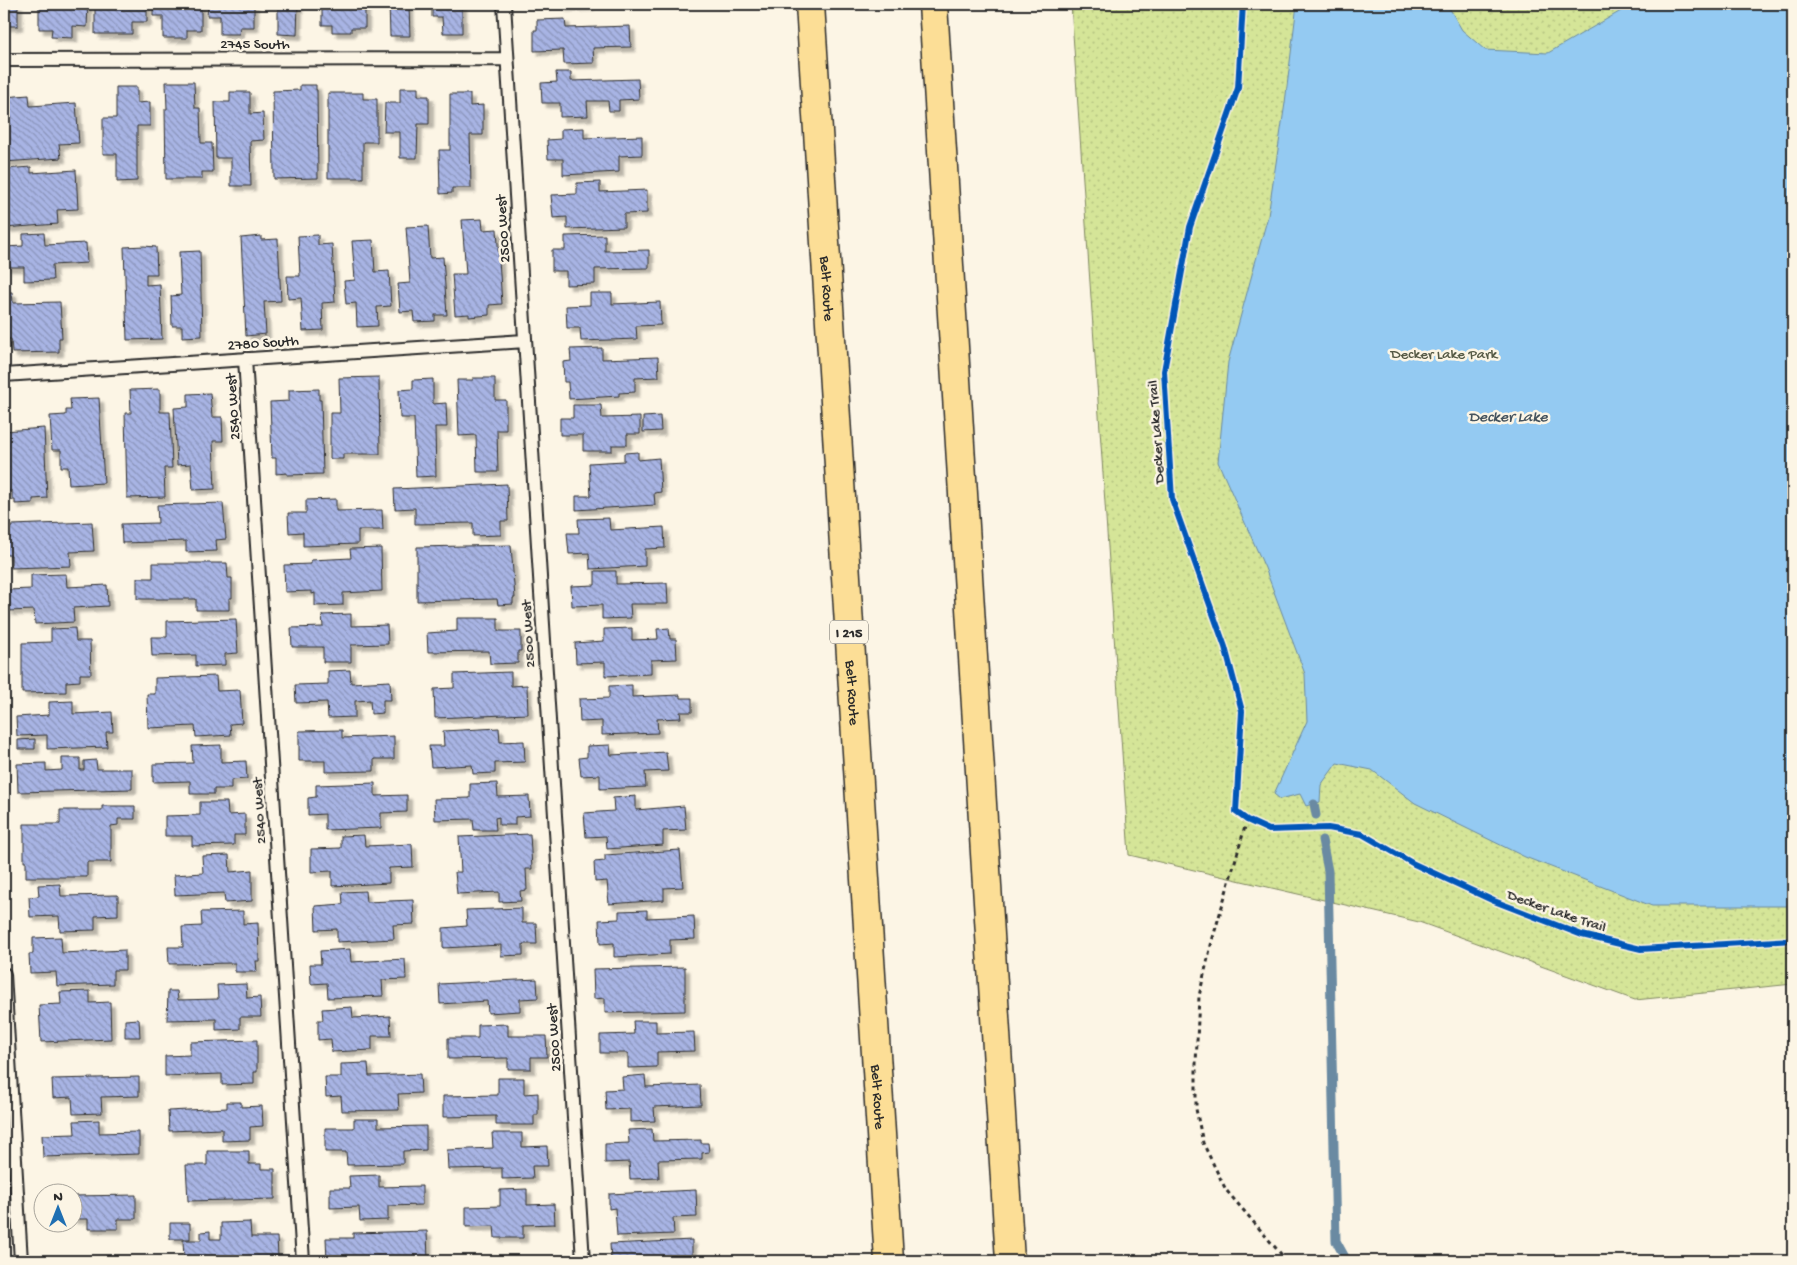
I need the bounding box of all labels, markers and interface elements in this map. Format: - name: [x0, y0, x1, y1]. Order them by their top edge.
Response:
- street label: 2745 South: [220, 36, 290, 54]
- street label: 2500 West: [493, 192, 515, 263]
- street label: Belt Route: [815, 255, 837, 322]
- street label: 2780 South: [227, 333, 299, 355]
- park label: Decker Lake Park: [1390, 346, 1498, 364]
- street label: 2540 West: [223, 371, 245, 441]
- street label: Decker Lake Trail: [1144, 380, 1170, 485]
- water label: Decker Lake: [1468, 409, 1548, 428]
- street label: 2500 West: [518, 597, 540, 668]
- road number: I 215: [830, 620, 868, 644]
- street label: Belt Route: [840, 659, 862, 726]
- street label: 2540 West: [249, 775, 271, 845]
- street label: Decker Lake Trail: [1503, 886, 1608, 937]
- street label: 2500 West: [544, 1001, 566, 1072]
- street label: Belt Route: [866, 1063, 888, 1130]
- north arrow: [32, 1182, 82, 1232]
- text: N: [53, 1189, 63, 1206]

